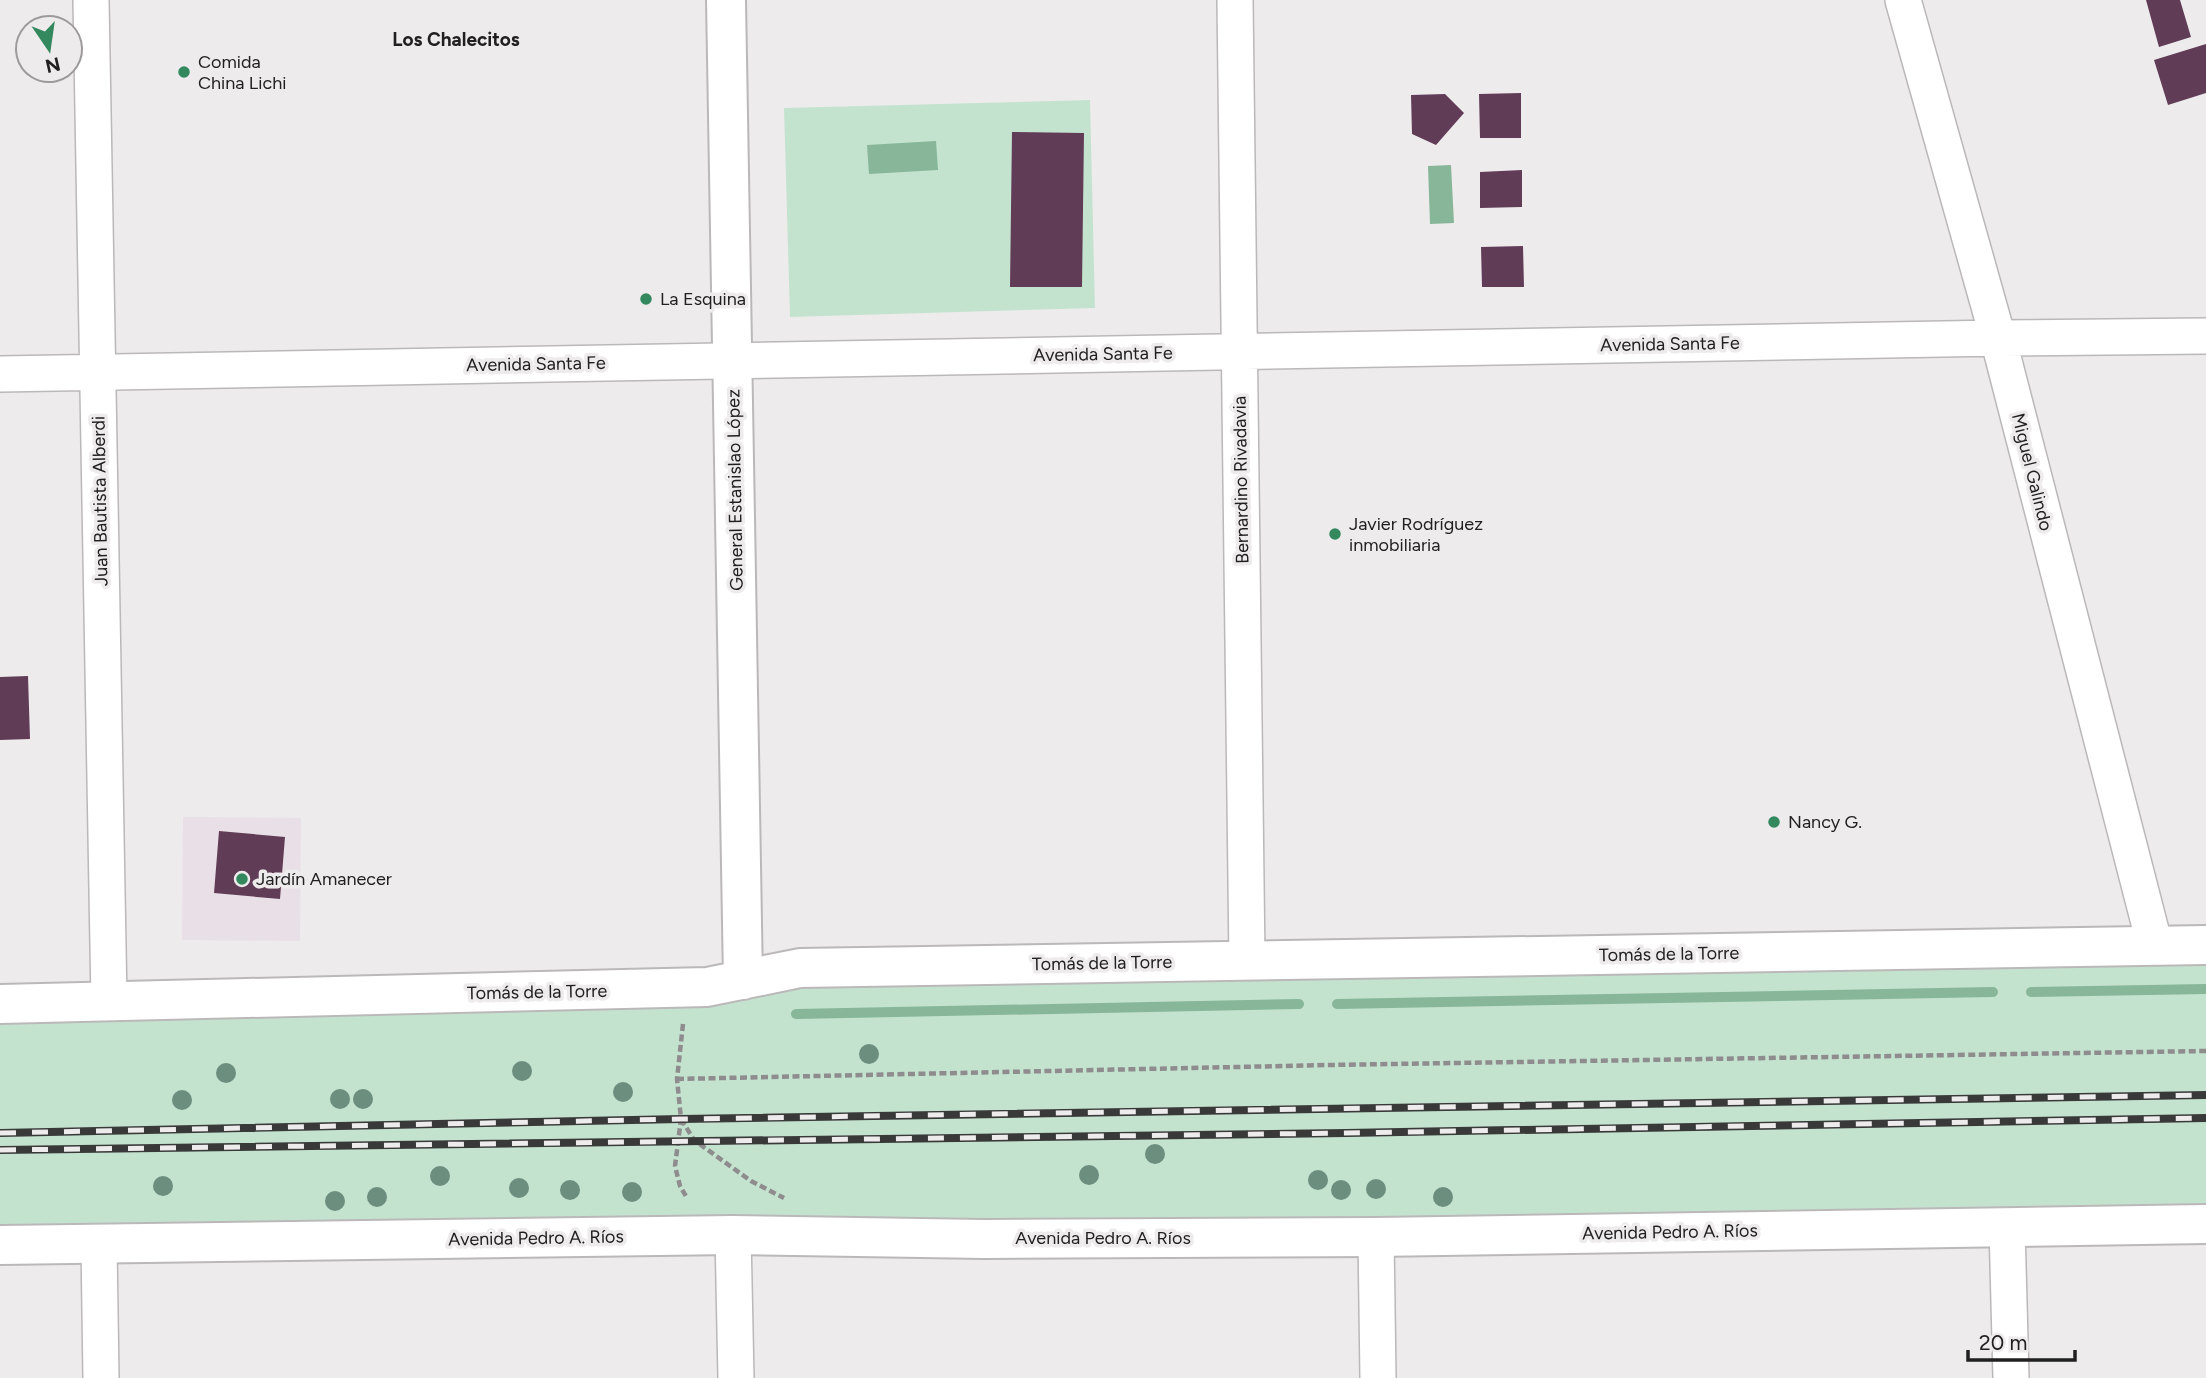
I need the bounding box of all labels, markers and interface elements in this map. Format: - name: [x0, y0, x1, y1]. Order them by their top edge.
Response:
- north arrow: [14, 14, 84, 84]
- district label: Los Chalecitos: [392, 28, 520, 51]
- place label: Comida China Lichi: [198, 51, 286, 94]
- text: N: [43, 52, 62, 78]
- marker: Comida China Lichi: [176, 64, 192, 80]
- place label: La Esquina: [660, 288, 746, 310]
- marker: La Esquina: [638, 291, 654, 307]
- street label: Avenida Santa Fe: [1600, 332, 1740, 356]
- street label: Avenida Santa Fe: [1033, 342, 1173, 366]
- street label: Avenida Santa Fe: [466, 352, 606, 376]
- street label: General Estanislao López: [722, 389, 748, 591]
- street label: Bernardino Rivadavia: [1229, 396, 1253, 564]
- street label: Miguel Galindo: [2007, 411, 2057, 533]
- street label: Juan Bautista Alberdi: [88, 416, 112, 586]
- place label: Javier Rodríguez inmobiliaria: [1349, 513, 1483, 556]
- marker: Javier Rodríguez inmobiliaria: [1327, 526, 1343, 542]
- place label: Nancy G.: [1788, 811, 1862, 833]
- marker: Nancy G.: [1766, 814, 1782, 830]
- place label: Jardín Amanecer: [256, 868, 392, 890]
- marker: Jardín Amanecer: [234, 871, 250, 887]
- street label: Tomás de la Torre: [1599, 942, 1739, 966]
- street label: Tomás de la Torre: [1032, 951, 1172, 975]
- street label: Tomás de la Torre: [467, 980, 607, 1004]
- street label: Avenida Pedro A. Ríos: [1582, 1219, 1758, 1245]
- street label: Avenida Pedro A. Ríos: [448, 1225, 624, 1251]
- street label: Avenida Pedro A. Ríos: [1015, 1227, 1191, 1249]
- scale bar: [1968, 1318, 2075, 1362]
- text: 20 m: [1979, 1330, 2027, 1355]

